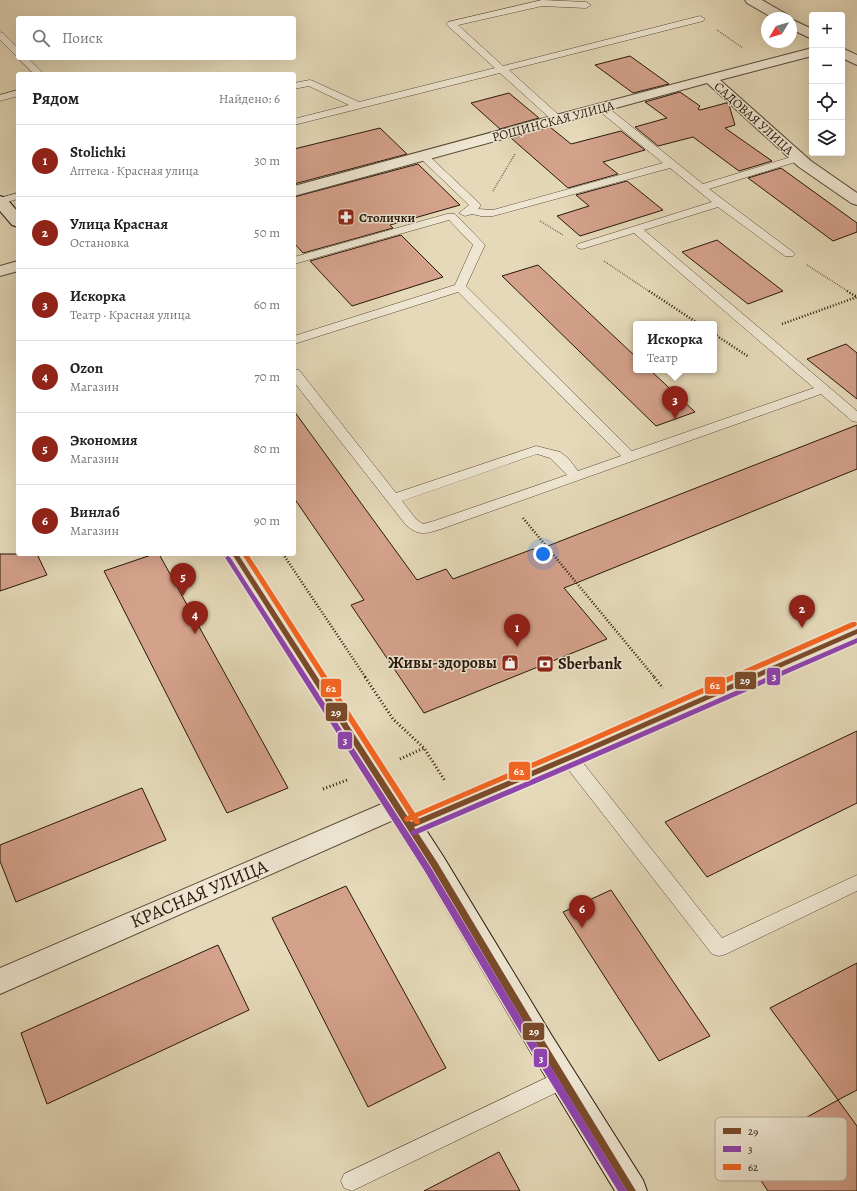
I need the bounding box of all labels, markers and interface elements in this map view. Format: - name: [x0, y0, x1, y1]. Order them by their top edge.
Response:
- north arrow: [761, 12, 797, 48]
- map controls: [809, 12, 845, 156]
- button: +: [809, 12, 845, 48]
- search box: [16, 16, 296, 60]
- icon: search: [30, 27, 52, 49]
- text: Поиск: [62, 28, 103, 48]
- button: −: [809, 48, 845, 84]
- street label: САДОВАЯ УЛИЦА: [711, 78, 798, 158]
- button: locate: [809, 84, 845, 120]
- text: Рядом: [32, 87, 79, 110]
- text: Найдено: 6: [219, 90, 280, 107]
- street label: РОЩИНСКАЯ УЛИЦА: [490, 96, 616, 145]
- button: layers: [809, 120, 845, 156]
- text: Stolichki: [70, 142, 126, 162]
- text: 1: [43, 152, 47, 169]
- text: 30 m: [254, 152, 280, 169]
- text: Аптека · Красная улица: [70, 162, 199, 179]
- pharmacy icon: Столички: [336, 207, 356, 227]
- place label: Столички: [359, 209, 415, 226]
- text: Улица Красная: [70, 214, 168, 234]
- text: 2: [42, 224, 48, 241]
- text: 50 m: [254, 224, 280, 241]
- text: Остановка: [70, 234, 129, 251]
- text: Искорка: [70, 286, 126, 306]
- text: 3: [42, 296, 48, 313]
- text: 60 m: [254, 296, 280, 313]
- text: Театр · Красная улица: [70, 306, 191, 323]
- popup: [633, 321, 717, 373]
- text: Искорка: [647, 329, 703, 349]
- text: Театр: [647, 349, 678, 366]
- text: Ozon: [70, 358, 103, 378]
- text: 4: [42, 368, 48, 385]
- text: 70 m: [254, 368, 280, 385]
- text: Магазин: [70, 378, 119, 395]
- pin: 3: [662, 386, 688, 419]
- text: Экономия: [70, 430, 138, 450]
- text: 5: [42, 440, 48, 457]
- text: 80 m: [253, 440, 280, 457]
- text: Магазин: [70, 450, 119, 467]
- text: Винлаб: [70, 502, 120, 522]
- text: 6: [42, 512, 48, 529]
- text: 90 m: [254, 512, 280, 529]
- text: Магазин: [70, 522, 119, 539]
- your location: [533, 544, 553, 564]
- pin: 5: [170, 563, 196, 596]
- pin: 2: [789, 595, 815, 628]
- pin: 4: [182, 601, 208, 634]
- pin: 1: [504, 614, 530, 647]
- place label: Живы-здоровы: [388, 652, 497, 674]
- shop icon: Живы-здоровы: [500, 653, 520, 673]
- place label: Sberbank: [558, 653, 622, 675]
- bank icon: Sberbank: [535, 654, 555, 674]
- line badge: 3: [766, 667, 781, 686]
- text: 3: [772, 669, 777, 684]
- line badge: 29: [734, 671, 757, 690]
- text: 29: [740, 673, 750, 688]
- line badge: 62: [704, 676, 726, 695]
- line badge: 62: [320, 678, 342, 698]
- text: 62: [710, 678, 721, 693]
- text: 62: [326, 681, 337, 696]
- line badge: 29: [325, 702, 348, 722]
- text: 29: [331, 705, 341, 720]
- line badge: 3: [337, 731, 353, 750]
- text: 3: [343, 733, 348, 748]
- line badge: 62: [508, 761, 531, 781]
- text: 62: [514, 764, 525, 779]
- street label: КРАСНАЯ УЛИЦА: [126, 853, 273, 935]
- pin: 6: [569, 895, 595, 928]
- line badge: 29: [522, 1022, 545, 1041]
- text: 29: [529, 1024, 539, 1039]
- line badge: 3: [533, 1048, 548, 1068]
- text: 3: [539, 1051, 544, 1066]
- legend: [715, 1117, 847, 1181]
- text: 29: [748, 1124, 758, 1139]
- text: 3: [748, 1142, 753, 1157]
- text: 62: [748, 1160, 758, 1175]

